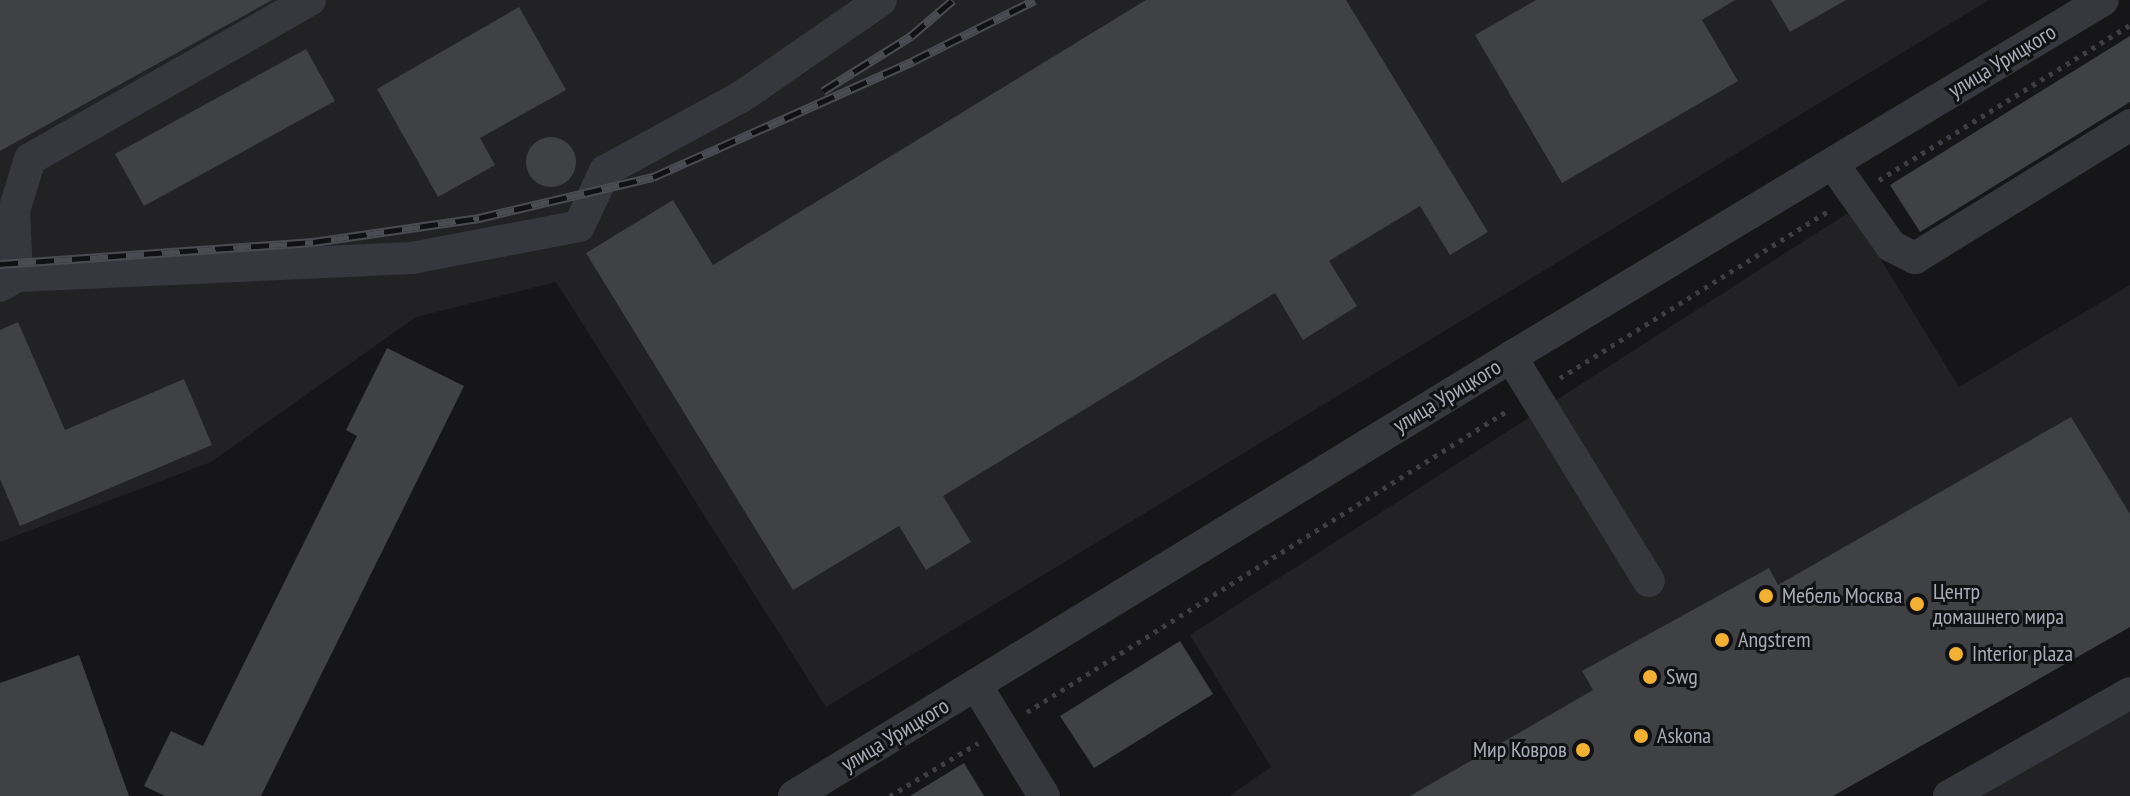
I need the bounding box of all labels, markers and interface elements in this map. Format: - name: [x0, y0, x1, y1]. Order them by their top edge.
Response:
- street label: улица Урицкого: [1943, 18, 2061, 104]
- street label: улица Урицкого: [1388, 353, 1506, 439]
- place label: Центр домашнего мира: [1933, 578, 2064, 630]
- place label: Мебель Москва: [1782, 583, 1903, 609]
- marker: Мебель Москва: [1757, 587, 1775, 605]
- marker: Центр домашнего мира: [1908, 595, 1926, 613]
- place label: Angstrem: [1738, 627, 1810, 653]
- marker: Angstrem: [1713, 631, 1731, 649]
- place label: Interior plaza: [1972, 641, 2073, 667]
- marker: Interior plaza: [1947, 645, 1965, 663]
- place label: Swg: [1666, 664, 1698, 690]
- marker: Swg: [1641, 668, 1659, 686]
- street label: улица Урицкого: [836, 692, 954, 778]
- place label: Askona: [1657, 723, 1711, 749]
- marker: Askona: [1632, 727, 1650, 745]
- place label: Мир Ковров: [1473, 737, 1567, 763]
- marker: Мир Ковров: [1574, 741, 1592, 759]

